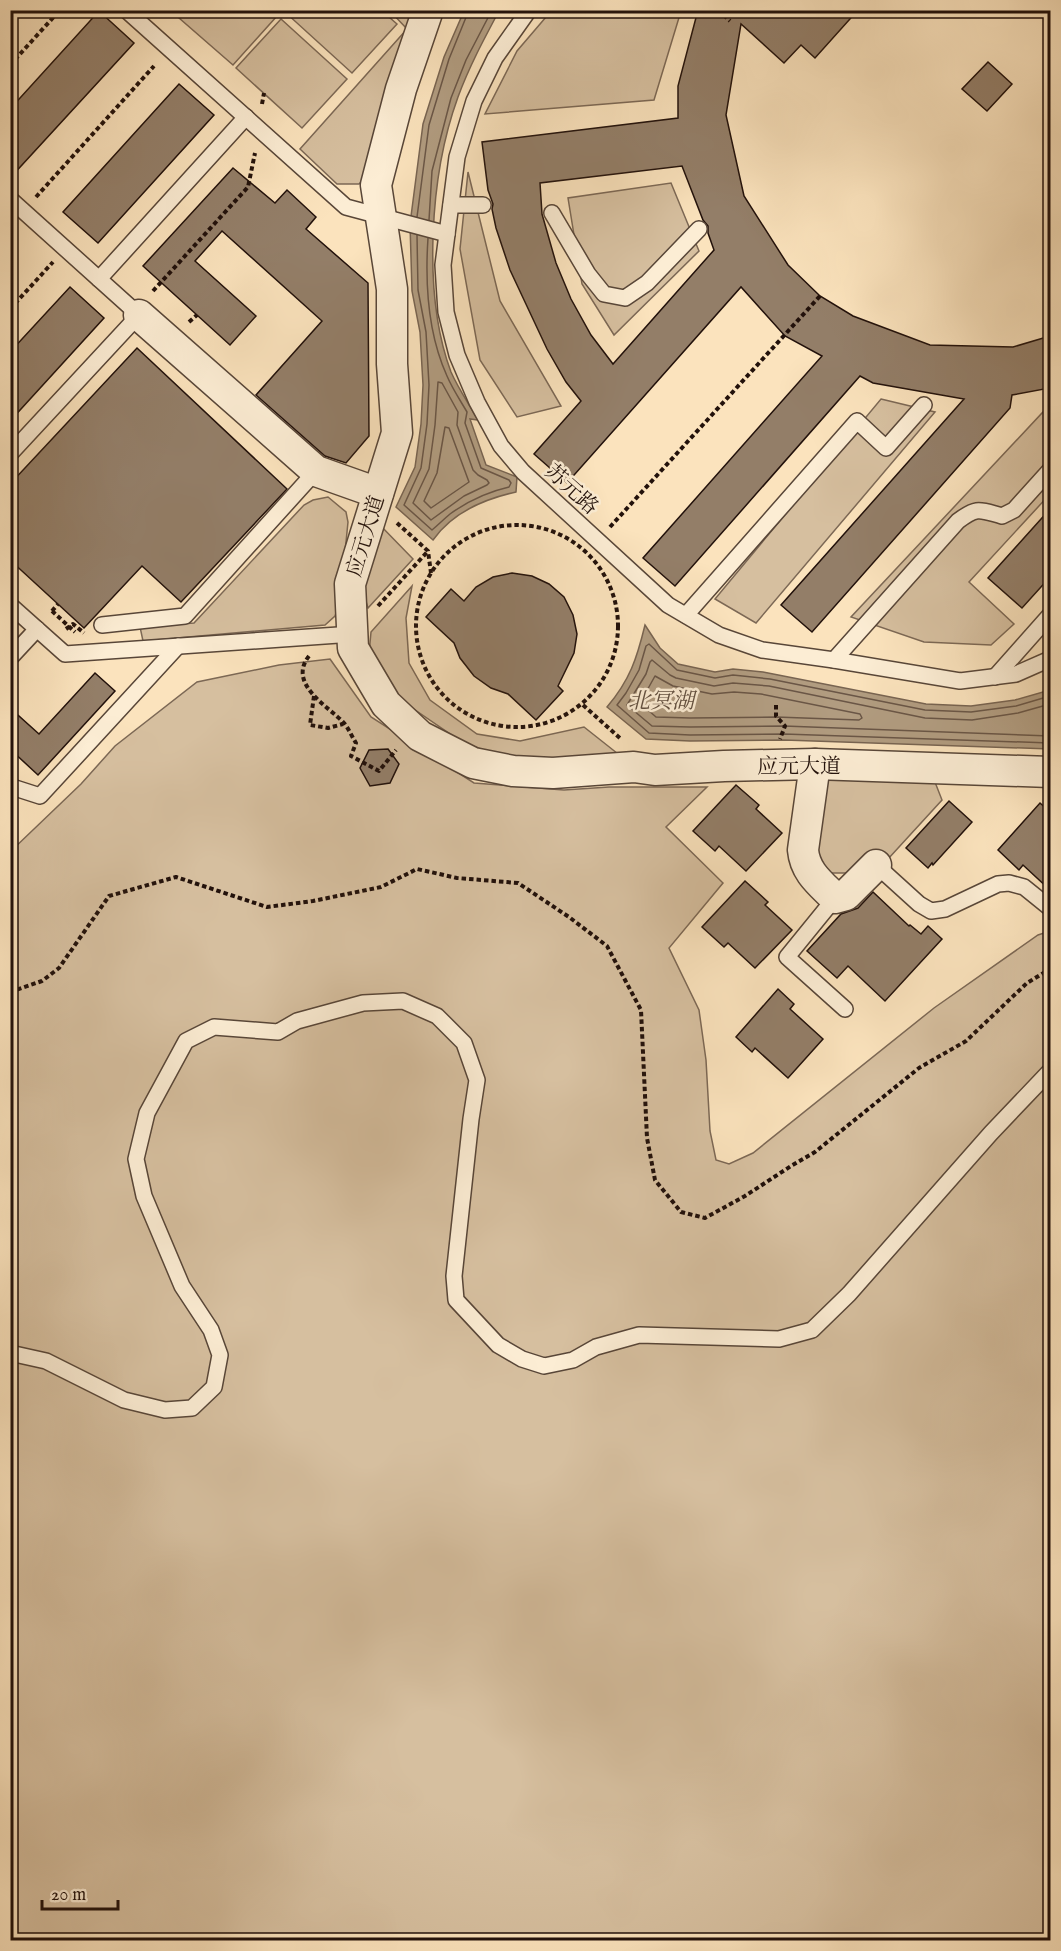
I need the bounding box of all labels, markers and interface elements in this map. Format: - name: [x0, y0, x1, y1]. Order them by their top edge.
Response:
- street label: 苏元路: [539, 459, 603, 521]
- street label: 应元大道: [341, 492, 392, 581]
- water label: 北冥湖: [628, 688, 698, 716]
- street label: 应元大道: [757, 754, 841, 781]
- scale bar: [42, 1873, 118, 1911]
- text: 20 m: [51, 1884, 86, 1907]

